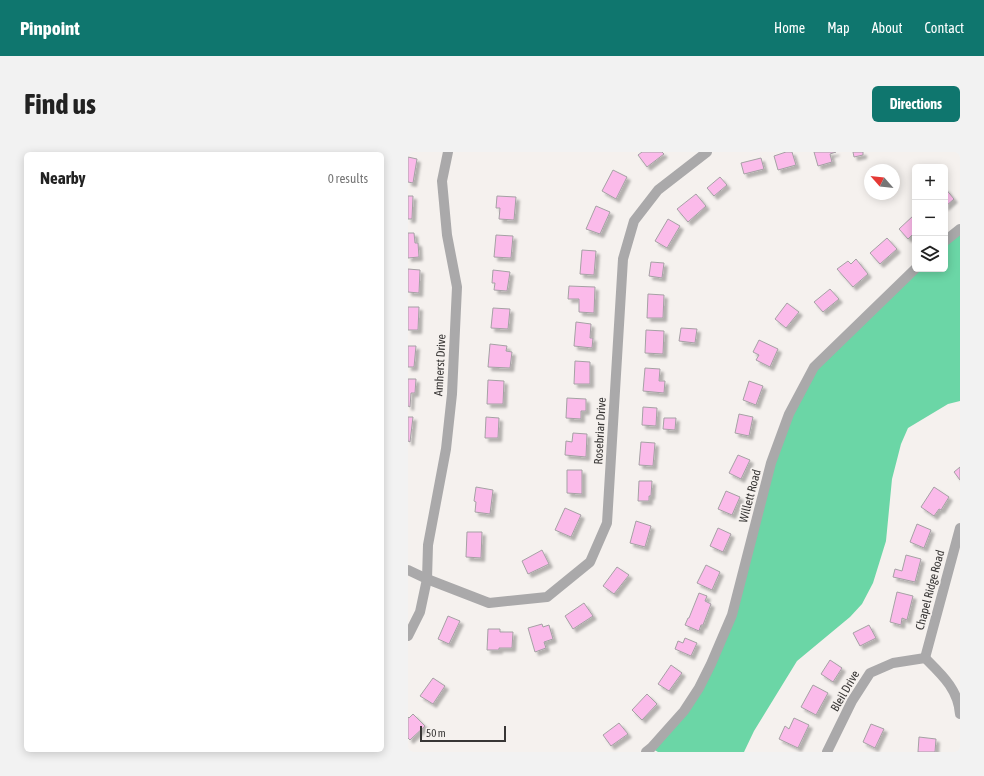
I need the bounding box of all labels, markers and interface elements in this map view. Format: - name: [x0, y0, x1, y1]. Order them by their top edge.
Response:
- text: Pinpoint: [20, 17, 80, 39]
- text: Home: [774, 20, 805, 36]
- text: Map: [827, 20, 850, 36]
- text: About: [872, 20, 903, 36]
- text: Contact: [925, 20, 964, 36]
- button: Directions: [872, 86, 960, 122]
- text: Find us: [24, 88, 96, 120]
- north arrow: [864, 164, 900, 200]
- map controls: [912, 164, 948, 272]
- button: +: [912, 164, 948, 200]
- text: Nearby: [40, 168, 86, 188]
- text: 0 results: [328, 171, 368, 186]
- button: −: [912, 200, 948, 236]
- button: layers: [912, 236, 948, 272]
- street label: Amherst Drive: [431, 334, 449, 396]
- street label: Rosebriar Drive: [591, 397, 609, 465]
- street label: Willett Road: [736, 468, 764, 524]
- street label: Chapel Ridge Road: [913, 549, 947, 631]
- street label: Bleil Drive: [828, 668, 862, 714]
- scale bar: [420, 724, 506, 743]
- text: 50 m: [426, 727, 446, 739]

